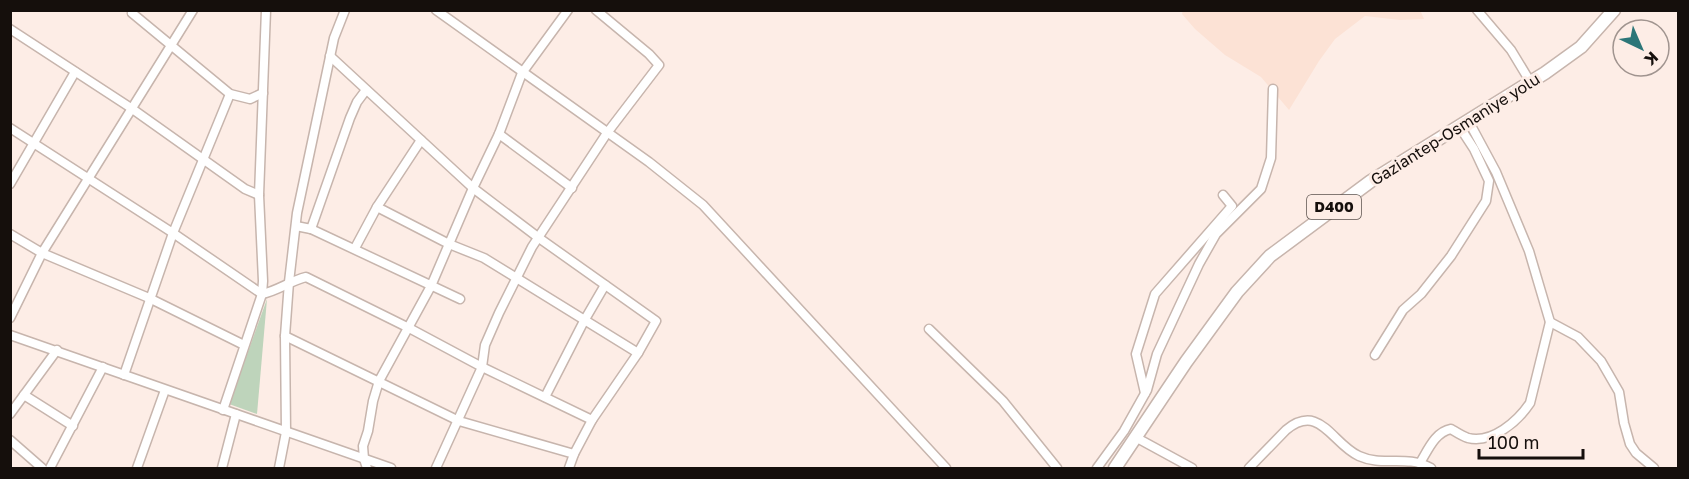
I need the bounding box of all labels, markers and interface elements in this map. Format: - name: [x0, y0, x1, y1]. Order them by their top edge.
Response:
- north arrow: [1611, 18, 1671, 78]
- text: K: [1640, 48, 1663, 70]
- street label: Gaziantep-Osmaniye yolu: [1367, 69, 1543, 189]
- road number: D400: [1307, 195, 1361, 219]
- scale bar: [1479, 422, 1582, 460]
- text: 100 m: [1488, 431, 1539, 453]

